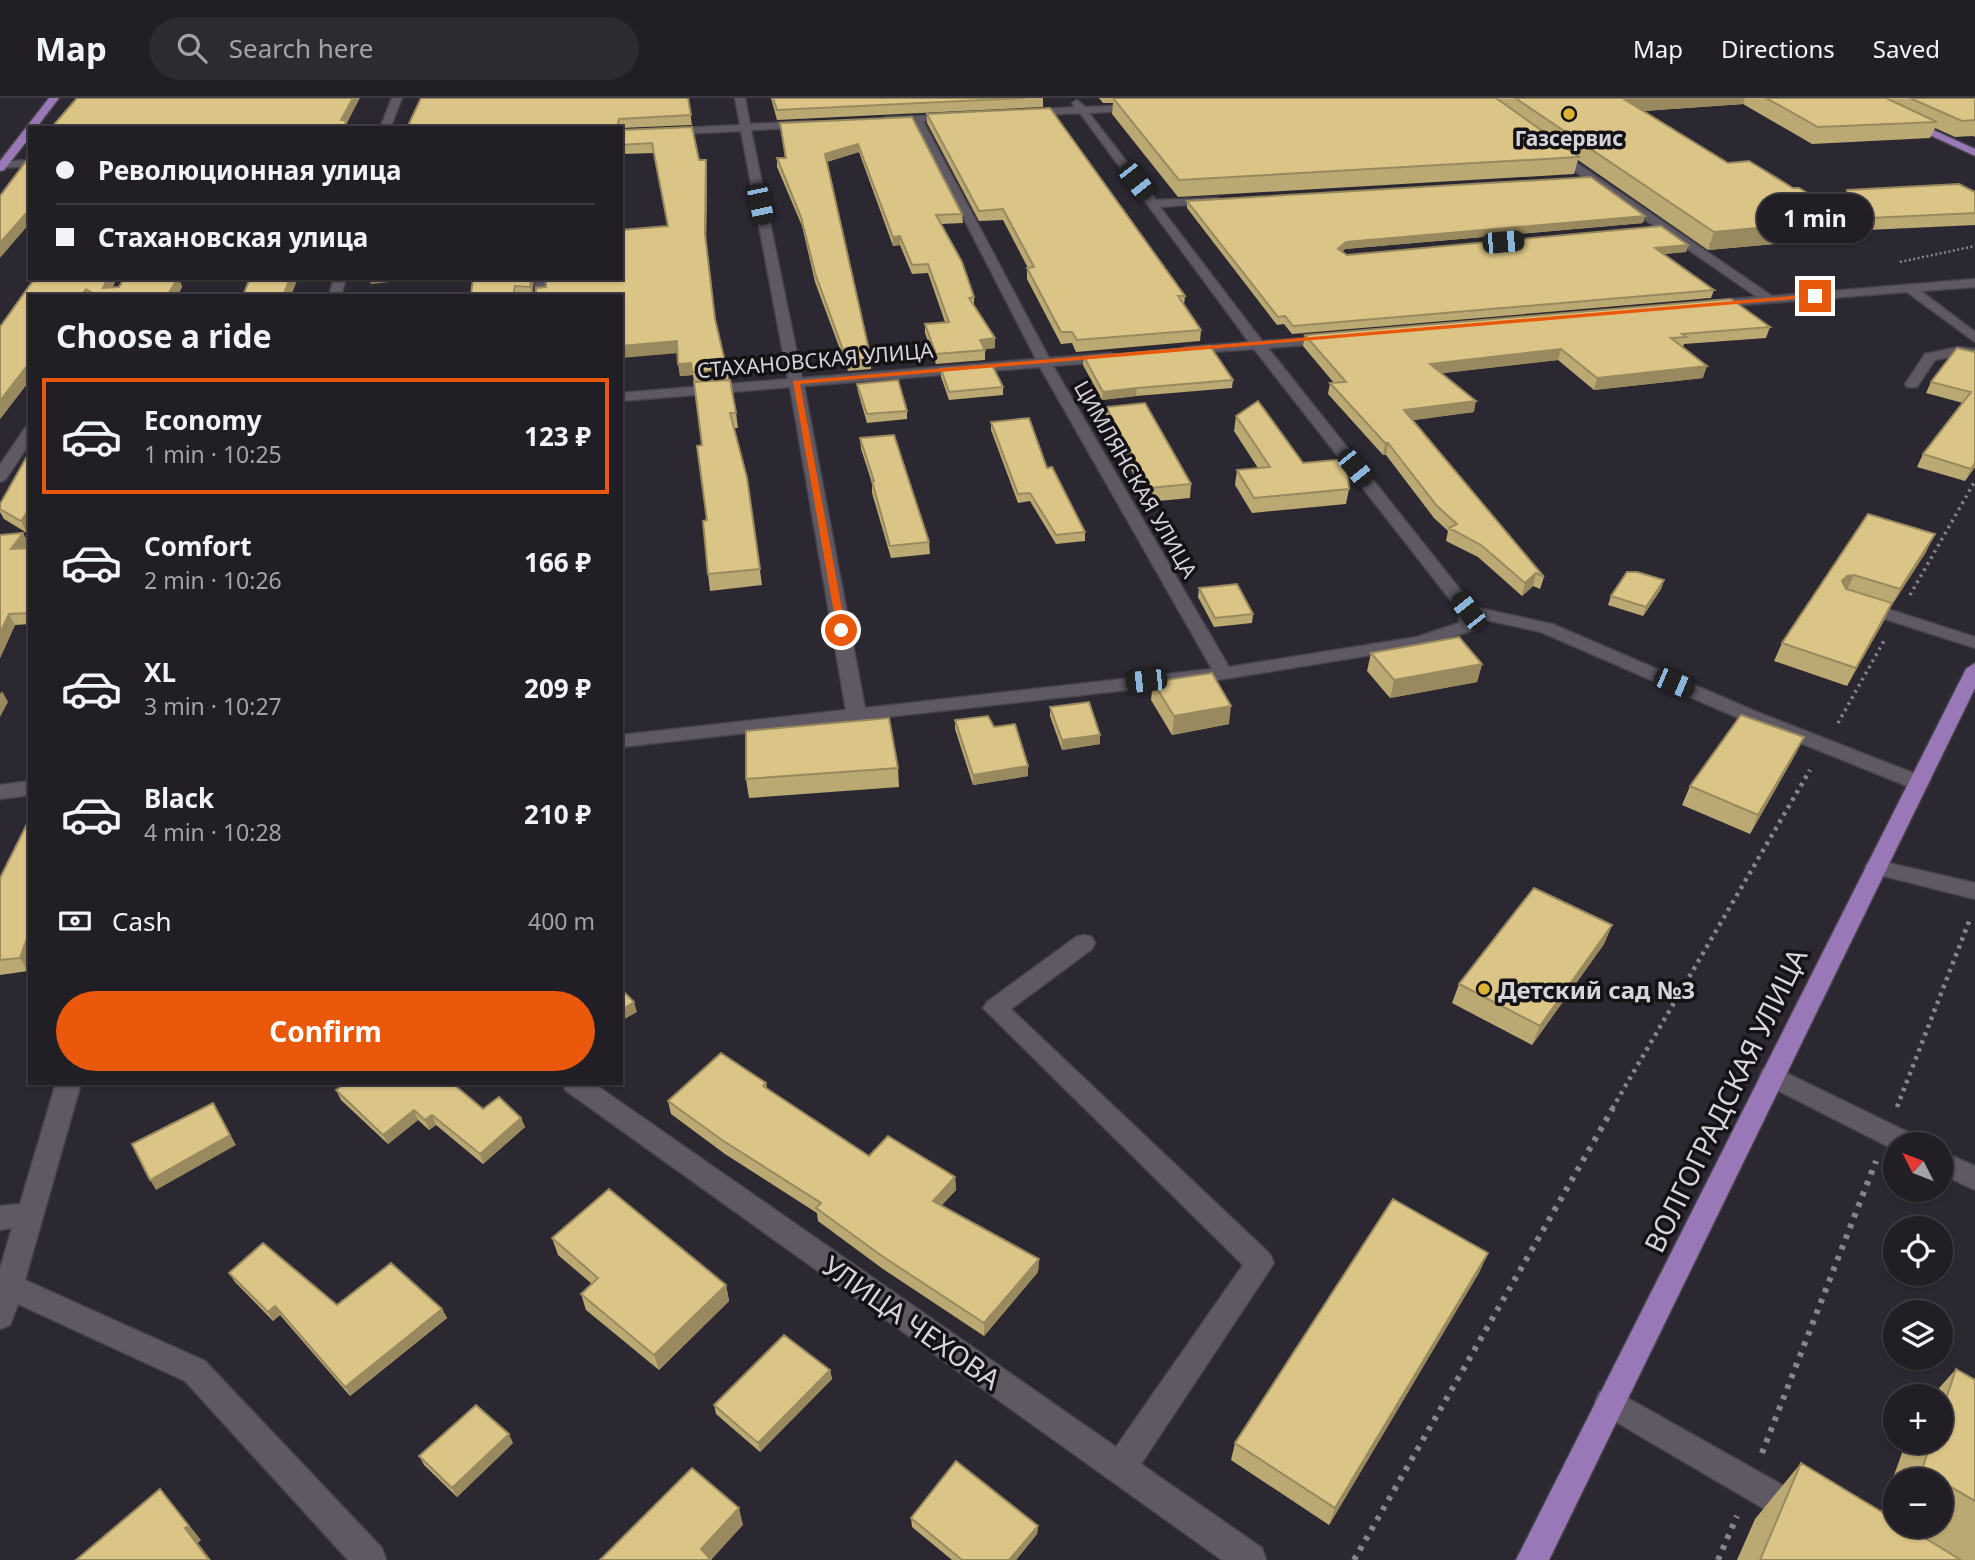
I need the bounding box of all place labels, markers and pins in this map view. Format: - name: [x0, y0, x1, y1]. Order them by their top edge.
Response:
- marker: Газсервис: [1561, 106, 1577, 122]
- place label: Газсервис: [1515, 124, 1623, 152]
- place label: Детский сад №3: [1498, 973, 1695, 1006]
- marker: Детский сад №3: [1476, 981, 1492, 997]

